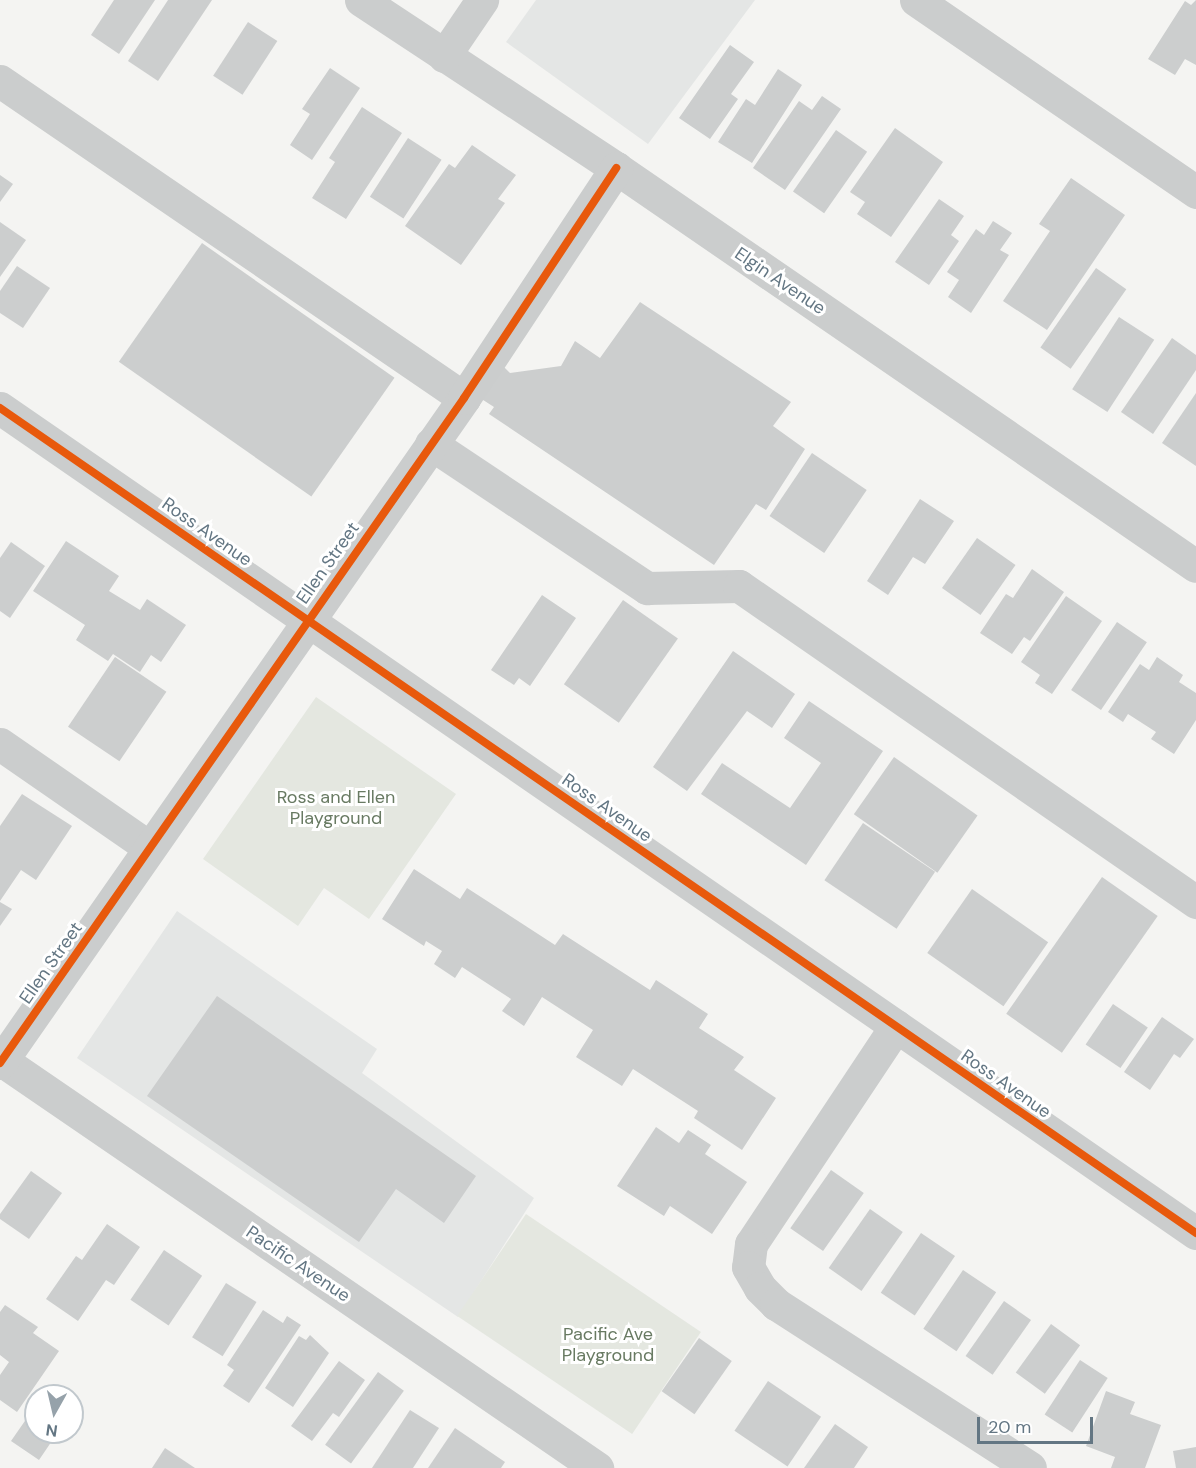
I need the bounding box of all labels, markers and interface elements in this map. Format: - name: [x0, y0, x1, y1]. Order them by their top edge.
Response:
- street label: Elgin Avenue: [731, 243, 829, 319]
- street label: Ross Avenue: [158, 493, 256, 571]
- street label: Ellen Street: [292, 518, 364, 608]
- street label: Ross Avenue: [558, 769, 656, 847]
- park label: Ross and Ellen Playground: [277, 787, 395, 830]
- street label: Ellen Street: [15, 918, 87, 1008]
- street label: Ross Avenue: [957, 1045, 1055, 1123]
- street label: Pacific Avenue: [242, 1221, 354, 1307]
- park label: Pacific Ave Playground: [562, 1324, 654, 1366]
- north arrow: [24, 1384, 84, 1444]
- scale bar: [980, 1405, 1096, 1443]
- text: 20 m: [988, 1415, 1031, 1439]
- text: N: [44, 1419, 59, 1442]

